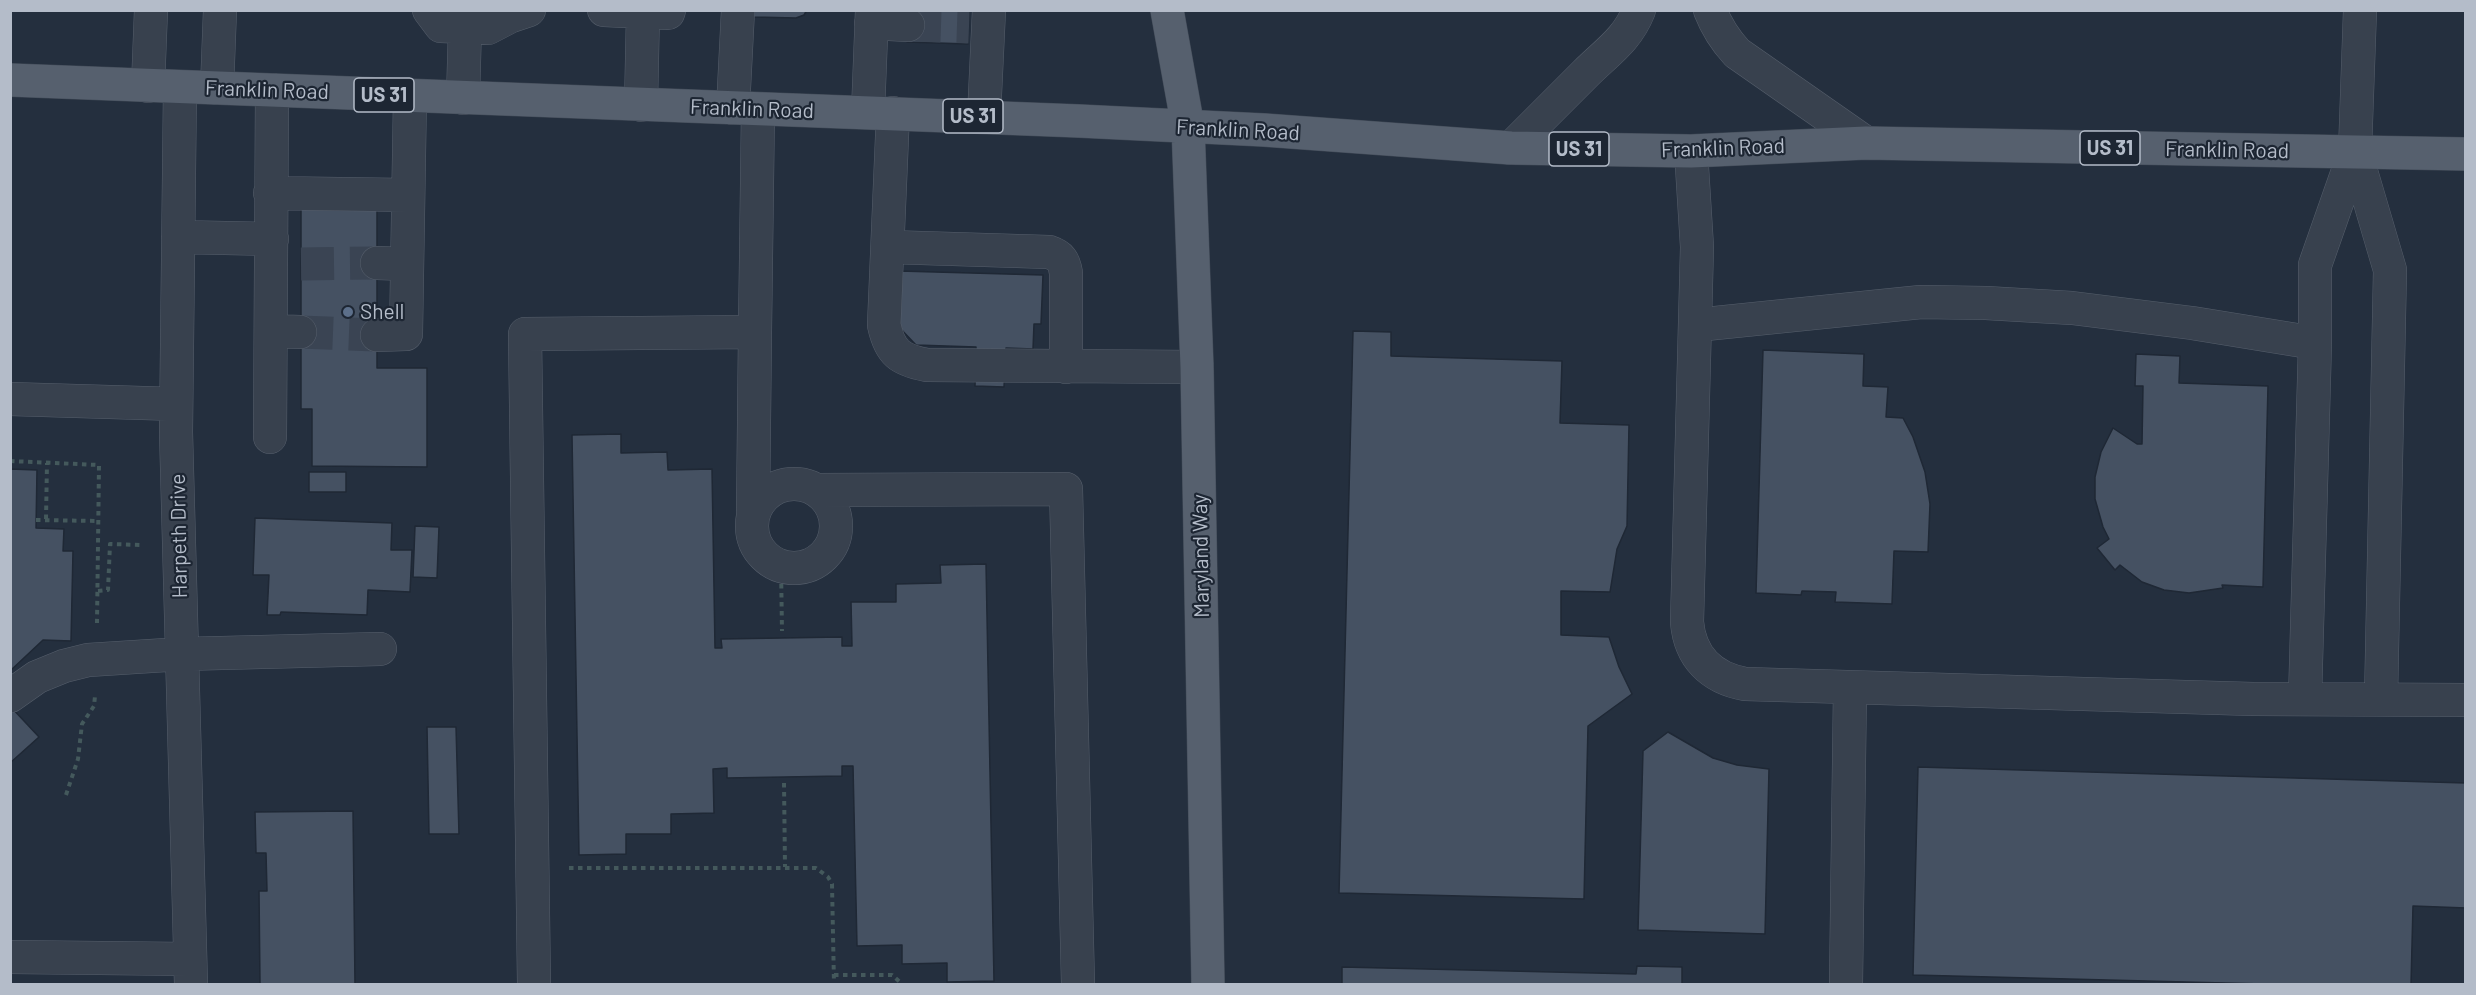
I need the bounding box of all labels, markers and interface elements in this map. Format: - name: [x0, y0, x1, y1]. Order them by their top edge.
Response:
- street label: Franklin Road: [205, 75, 329, 105]
- road number: US 31: [354, 78, 414, 112]
- street label: Franklin Road: [690, 94, 814, 124]
- road number: US 31: [943, 99, 1003, 133]
- street label: Franklin Road: [1175, 114, 1301, 146]
- road number: US 31: [2080, 131, 2140, 165]
- road number: US 31: [1549, 132, 1609, 166]
- street label: Franklin Road: [1661, 133, 1785, 163]
- street label: Franklin Road: [2165, 136, 2289, 164]
- place label: Shell: [360, 299, 404, 325]
- marker: Shell: [341, 305, 355, 319]
- street label: Harpeth Drive: [165, 474, 193, 598]
- street label: Maryland Way: [1187, 494, 1215, 618]

